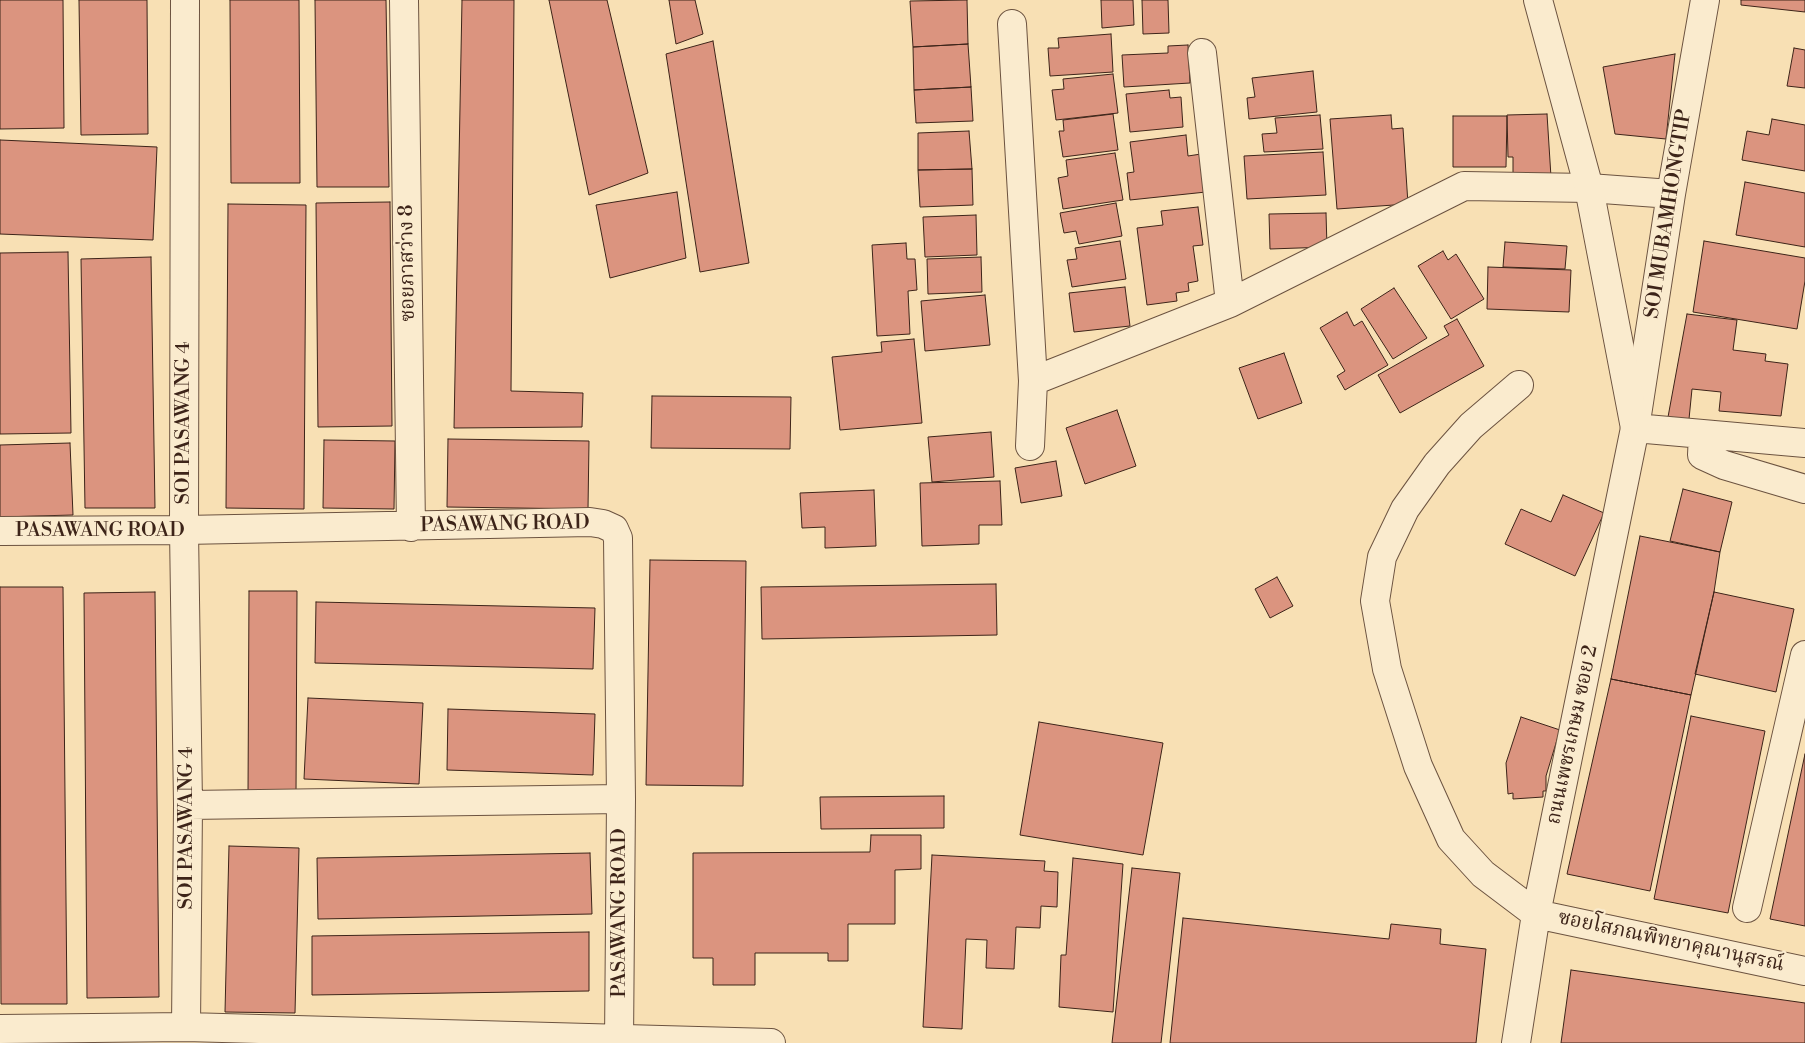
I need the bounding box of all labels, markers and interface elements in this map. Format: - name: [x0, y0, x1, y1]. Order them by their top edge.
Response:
- street label: SOI MUBAMHONGTIP: [1641, 108, 1697, 320]
- street label: ซอยภาสว่าง 8: [395, 204, 421, 322]
- street label: SOI PASAWANG 4: [172, 342, 196, 504]
- street label: PASAWANG ROAD: [420, 512, 590, 538]
- street label: PASAWANG ROAD: [15, 519, 185, 543]
- street label: ถนนเพชรเกษม ซอย 2: [1542, 643, 1604, 827]
- street label: SOI PASAWANG 4: [175, 747, 199, 909]
- street label: PASAWANG ROAD: [608, 828, 632, 998]
- street label: ซอยโสภณพิทยาคุณานุสรณ์: [1556, 906, 1786, 978]

